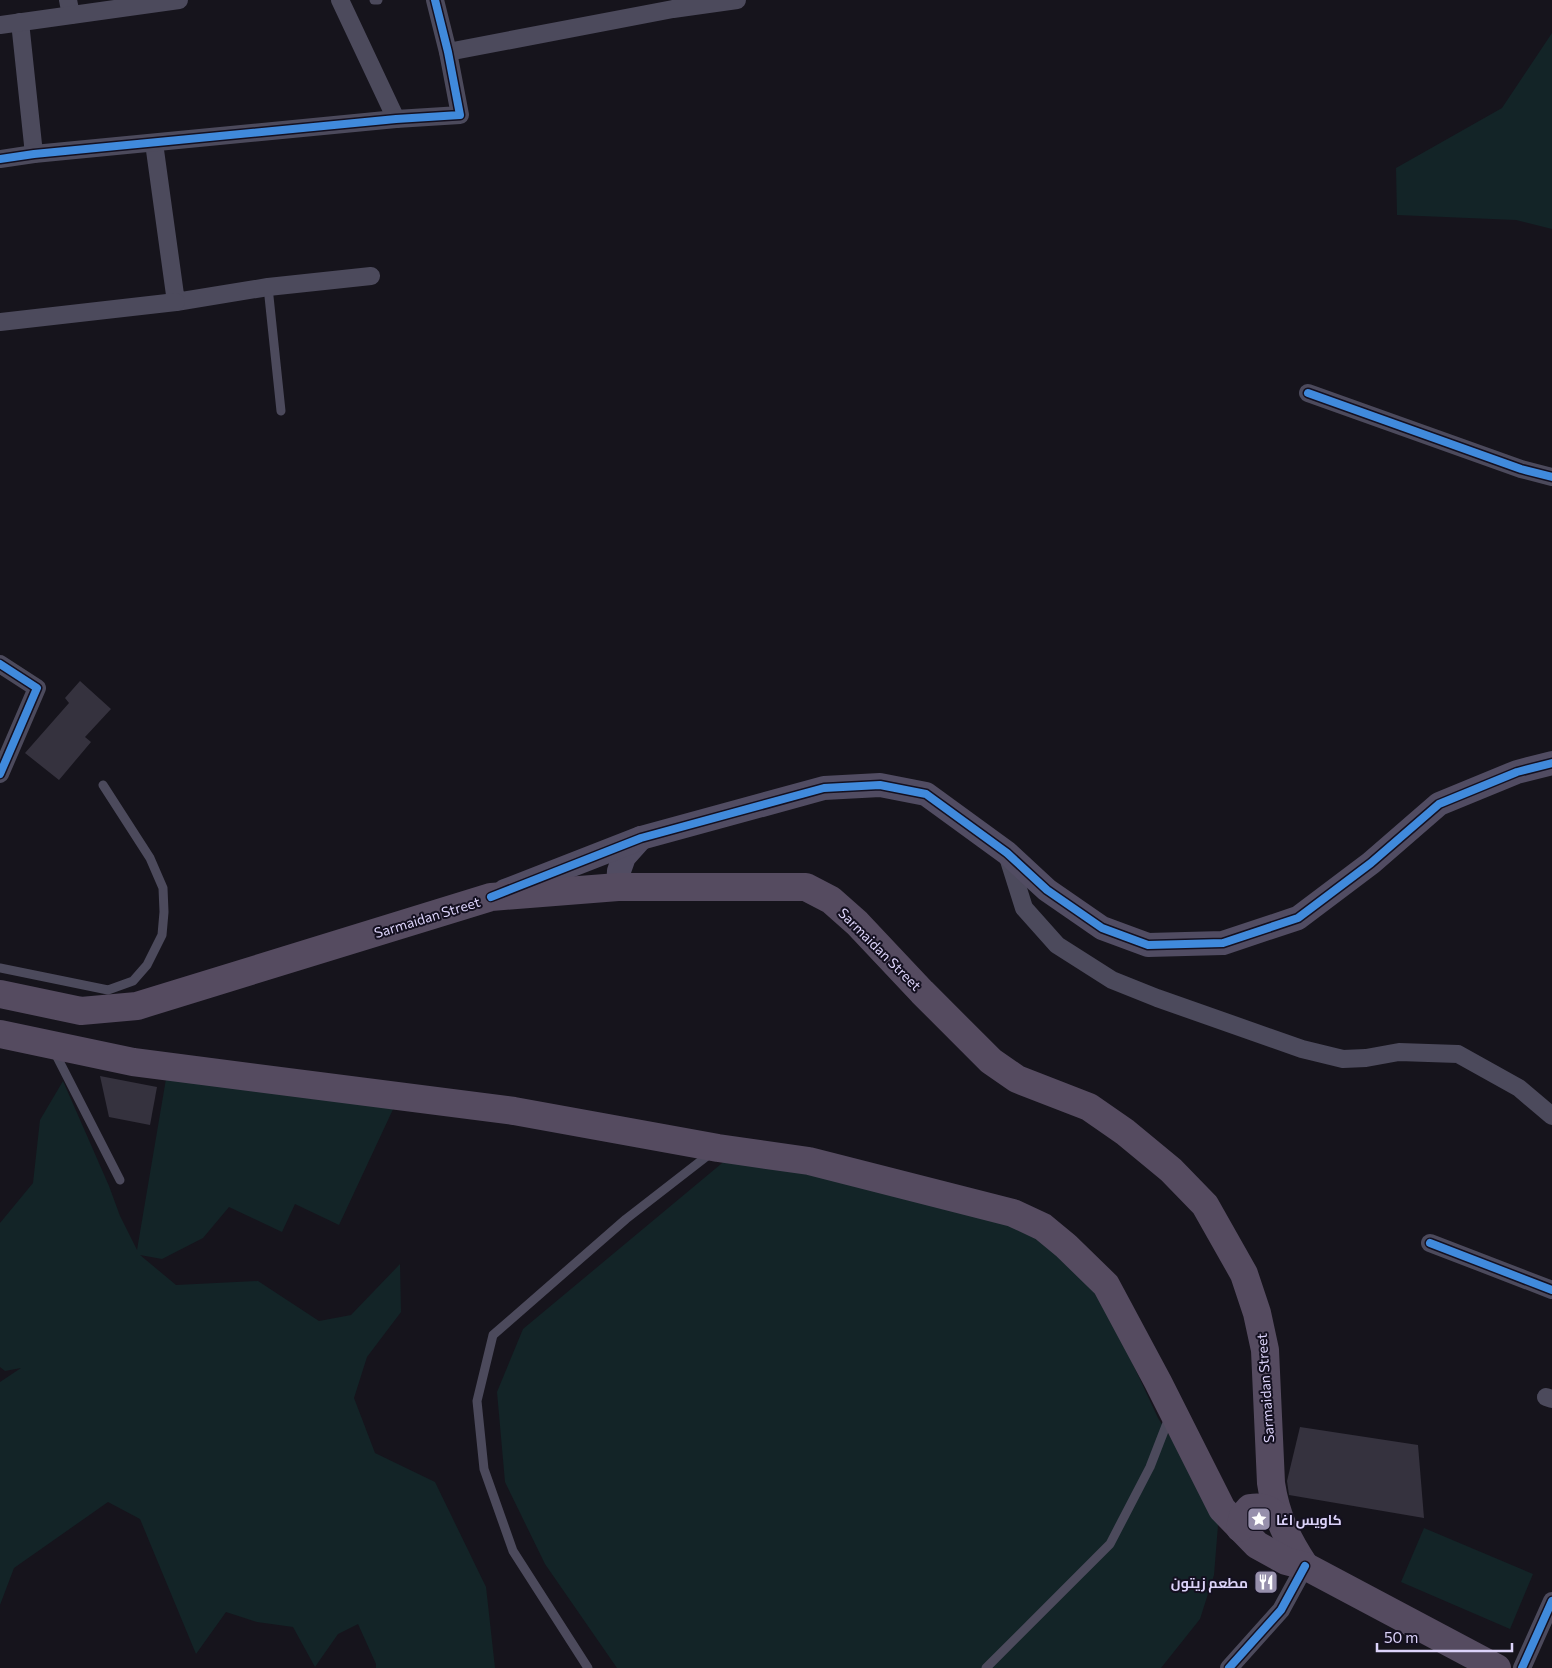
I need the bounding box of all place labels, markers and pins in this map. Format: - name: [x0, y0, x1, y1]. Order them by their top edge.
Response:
- place icon: كاويس اغا: [1246, 1506, 1272, 1532]
- place label: كاويس اغا: [1276, 1511, 1342, 1529]
- restaurant icon: مطعم زيتون: [1253, 1569, 1279, 1595]
- place label: مطعم زيتون: [1171, 1574, 1248, 1593]

